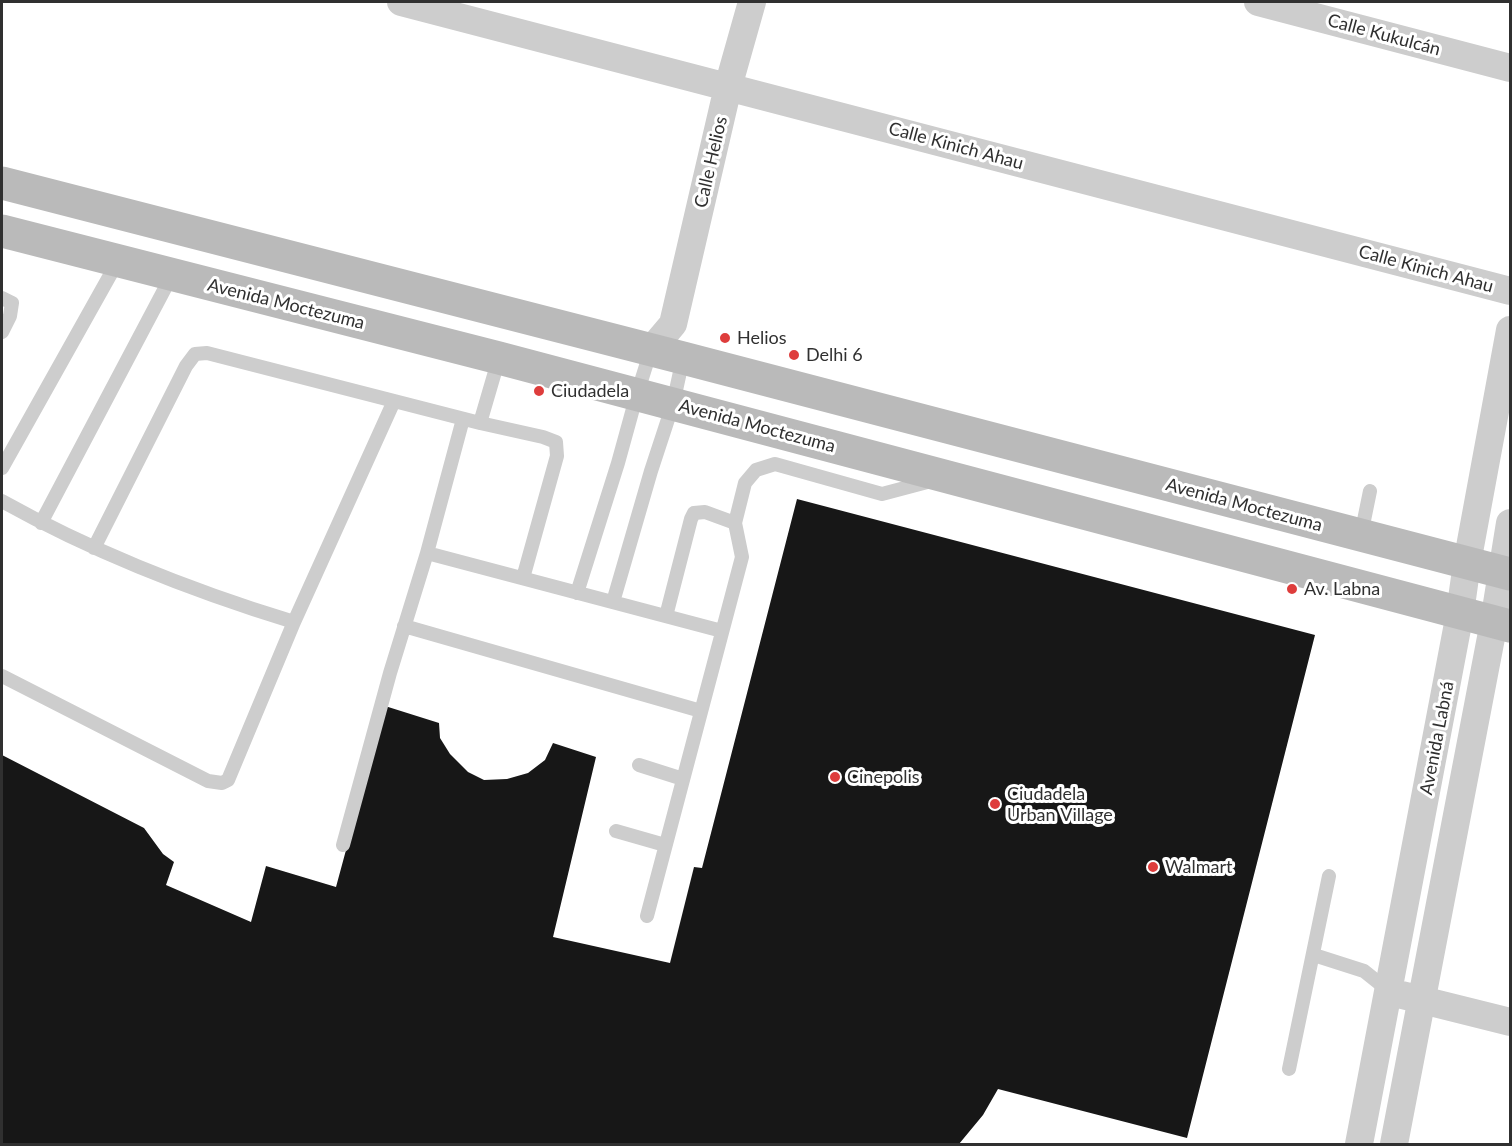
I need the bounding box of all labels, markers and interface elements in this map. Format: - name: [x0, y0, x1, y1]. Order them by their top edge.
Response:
- street label: Calle Kukulcán: [1325, 10, 1443, 60]
- street label: Calle Helios: [690, 114, 732, 210]
- street label: Calle Kinich Ahau: [886, 118, 1026, 174]
- street label: Calle Kinich Ahau: [1356, 241, 1496, 297]
- street label: Avenida Moctezuma: [205, 274, 367, 334]
- place label: Helios: [737, 327, 787, 349]
- marker: Helios: [718, 331, 732, 345]
- place label: Delhi 6: [806, 344, 863, 366]
- marker: Delhi 6: [787, 348, 801, 362]
- place label: Ciudadela: [551, 380, 629, 402]
- marker: Ciudadela: [532, 384, 546, 398]
- street label: Avenida Moctezuma: [676, 395, 838, 457]
- street label: Avenida Moctezuma: [1163, 474, 1325, 536]
- place label: Av. Labna: [1304, 578, 1380, 600]
- marker: Av. Labna: [1285, 582, 1299, 596]
- street label: Avenida Labná: [1415, 679, 1459, 797]
- place label: Cinepolis: [847, 766, 920, 788]
- marker: Cinepolis: [828, 770, 842, 784]
- place label: Ciudadela Urban Village: [1007, 783, 1113, 826]
- marker: Ciudadela Urban Village: [988, 797, 1002, 811]
- place label: Walmart: [1165, 856, 1233, 878]
- marker: Walmart: [1146, 860, 1160, 874]

